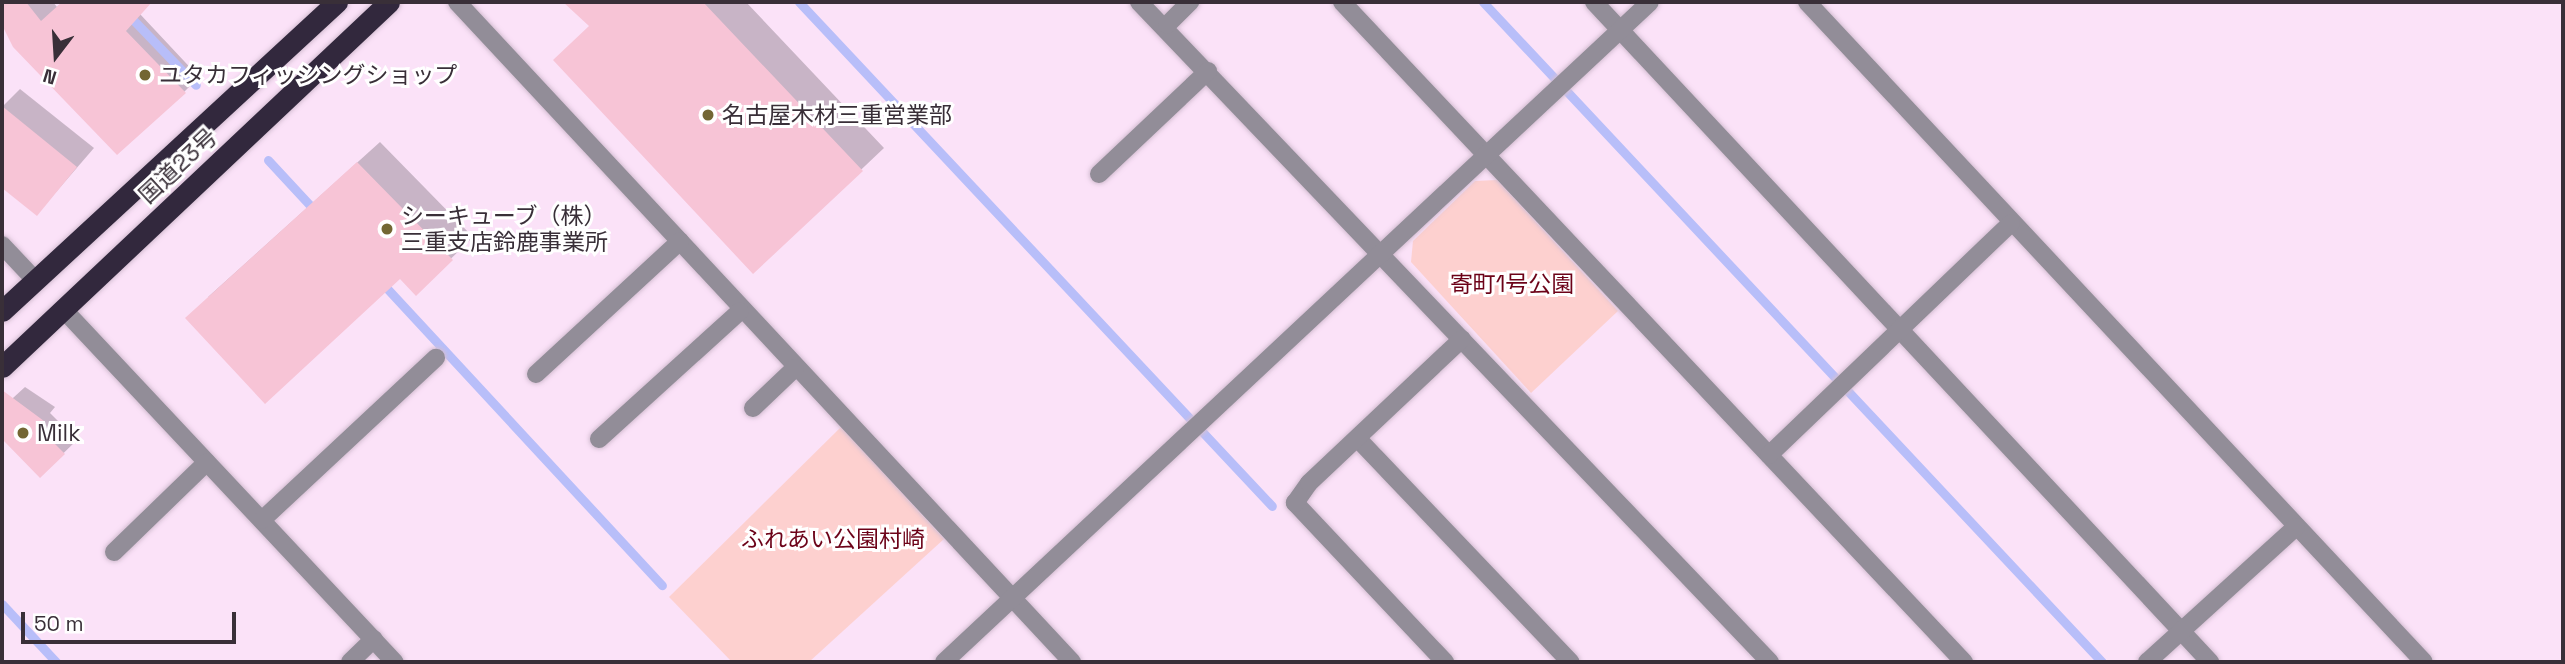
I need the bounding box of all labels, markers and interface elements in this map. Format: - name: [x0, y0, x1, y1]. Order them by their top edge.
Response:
- north arrow: [21, 21, 91, 91]
- place label: ユタカフィッシングショップ: [159, 61, 458, 89]
- text: N: [40, 63, 59, 90]
- marker: ユタカフィッシングショップ: [137, 67, 153, 83]
- place label: 名古屋木材三重営業部: [722, 101, 952, 129]
- marker: 名古屋木材三重営業部: [700, 107, 716, 123]
- street label: 国道23号: [133, 123, 223, 209]
- place label: シーキューブ（株） 三重支店鈴鹿事業所: [401, 202, 608, 256]
- marker: シーキューブ（株） 三重支店鈴鹿事業所: [379, 221, 395, 237]
- park label: 寄町1号公園: [1450, 270, 1574, 298]
- place label: Milk: [37, 419, 81, 447]
- marker: Milk: [15, 425, 31, 441]
- park label: ふれあい公園村崎: [741, 525, 925, 553]
- scale bar: [24, 598, 240, 642]
- text: 50 m: [34, 610, 84, 637]

